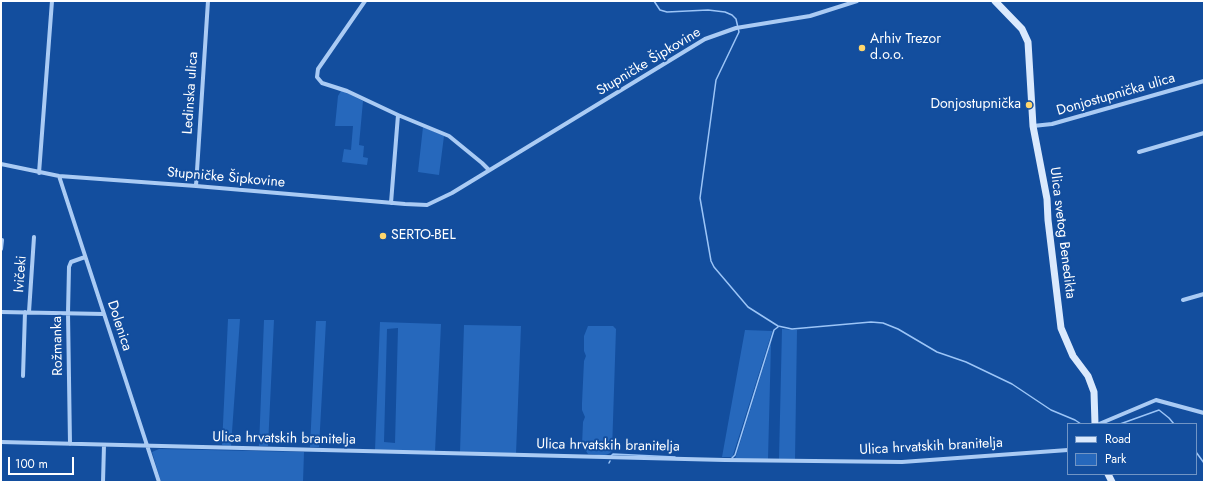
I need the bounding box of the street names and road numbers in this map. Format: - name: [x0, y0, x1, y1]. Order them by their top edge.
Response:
- street label: Stupničke Šipkovine: [594, 24, 704, 100]
- street label: Ledinska ulica: [180, 51, 202, 135]
- street label: Donjostupnička ulica: [1055, 70, 1177, 120]
- street label: Stupničke Šipkovine: [166, 164, 286, 192]
- street label: Ulica svetog Benedikta: [1046, 166, 1078, 300]
- street label: Ivičeki: [11, 255, 31, 293]
- street label: Dolenica: [103, 299, 135, 353]
- street label: Rožmanka: [49, 316, 67, 376]
- street label: Ulica hrvatskih branitelja: [212, 429, 356, 449]
- street label: Ulica hrvatskih branitelja: [859, 435, 1003, 459]
- street label: Ulica hrvatskih branitelja: [536, 436, 680, 456]

